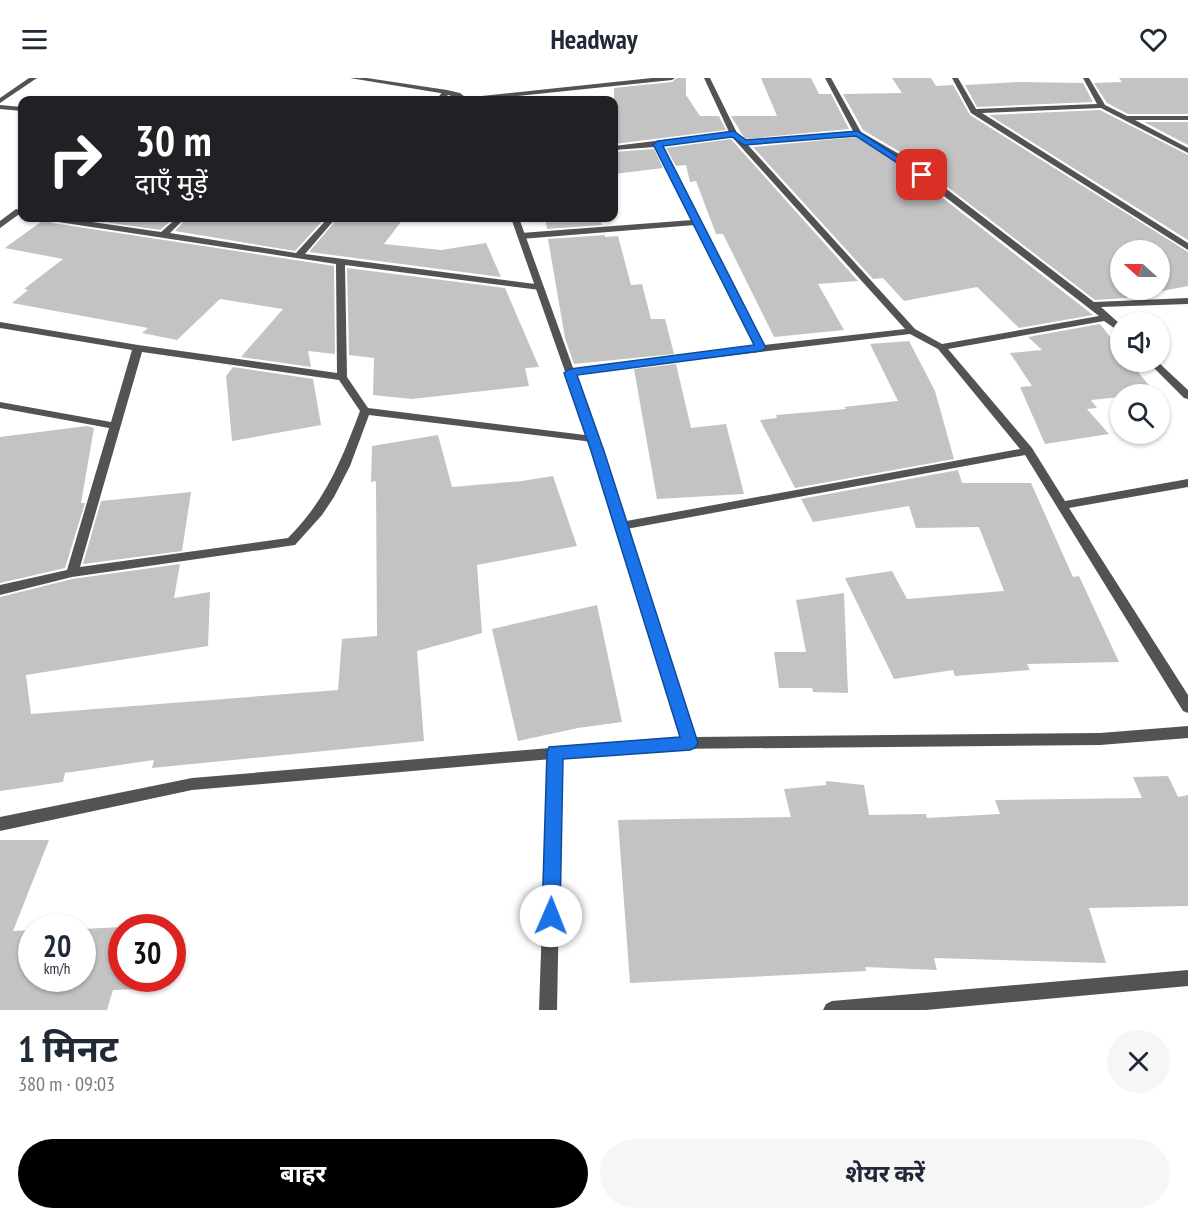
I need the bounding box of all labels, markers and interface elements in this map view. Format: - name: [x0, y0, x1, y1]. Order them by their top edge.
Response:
- text: Headway: [550, 22, 638, 56]
- icon: menu: [18, 23, 51, 56]
- icon: heart: [1137, 23, 1170, 56]
- text: 30 m: [135, 113, 212, 168]
- icon: right: [36, 120, 114, 198]
- pin: [896, 149, 947, 200]
- icon: arrive: [905, 158, 938, 191]
- text: दाएँ मुड़ें: [135, 166, 208, 200]
- north arrow: [1110, 240, 1170, 300]
- map controls: [1110, 240, 1170, 444]
- button: sound: [1110, 312, 1170, 372]
- button: search: [1110, 384, 1170, 444]
- position arrow: [519, 884, 583, 948]
- speed limit sign: 30: [108, 914, 186, 992]
- text: 20: [43, 926, 71, 965]
- text: km/h: [44, 959, 70, 978]
- text: 1 मिनट: [18, 1025, 118, 1072]
- button: close: [1107, 1030, 1170, 1093]
- text: 380 m · 09:03: [18, 1071, 115, 1097]
- button: बाहर: [18, 1139, 588, 1208]
- button: शेयर करें: [600, 1139, 1170, 1208]

